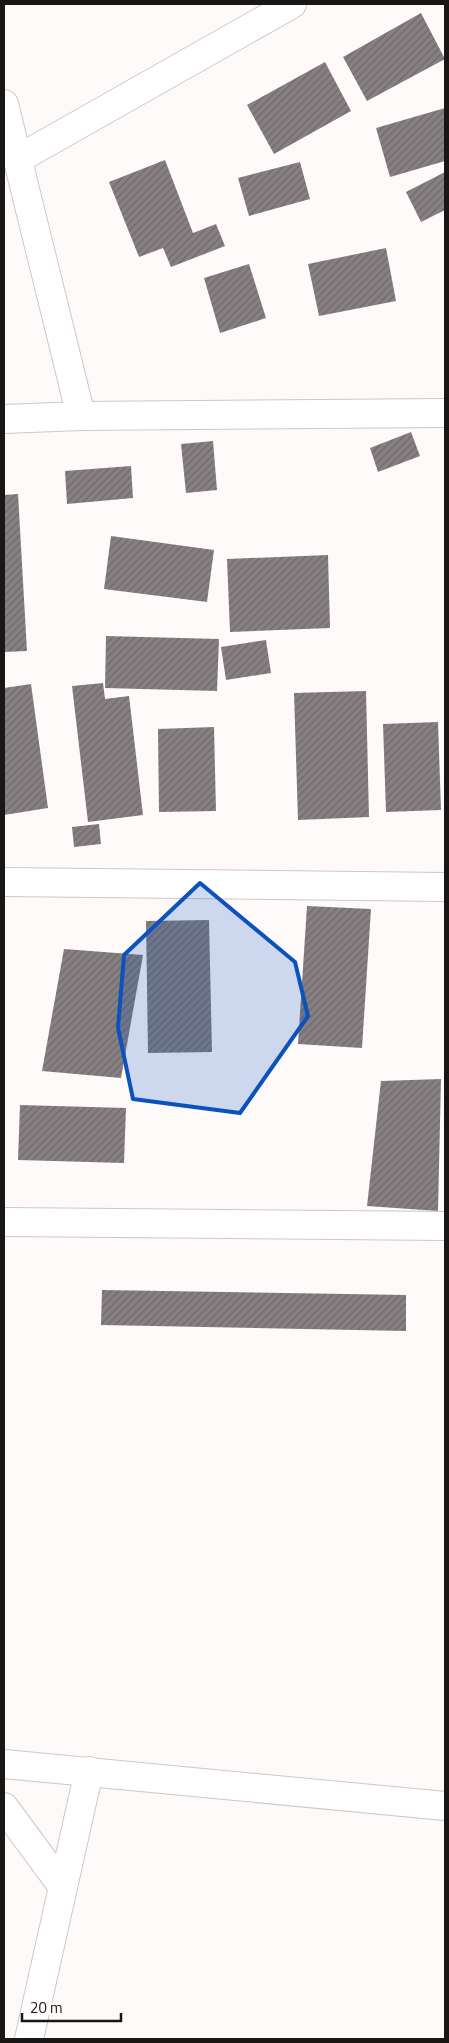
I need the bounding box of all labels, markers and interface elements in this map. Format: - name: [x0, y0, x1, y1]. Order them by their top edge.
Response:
- scale bar: [22, 1990, 121, 2022]
- text: 20 m: [30, 1996, 63, 2019]

